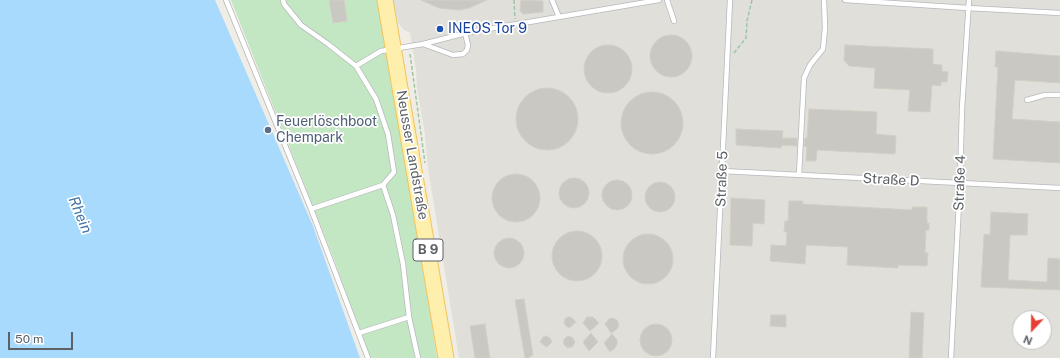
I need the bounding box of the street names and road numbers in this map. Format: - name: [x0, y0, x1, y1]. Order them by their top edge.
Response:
- street label: Neusser Landstraße: [392, 89, 432, 221]
- street label: Straße 5: [713, 151, 731, 207]
- street label: Straße 4: [951, 155, 969, 211]
- street label: Straße D: [862, 170, 920, 190]
- road number: B 9: [413, 239, 443, 261]

